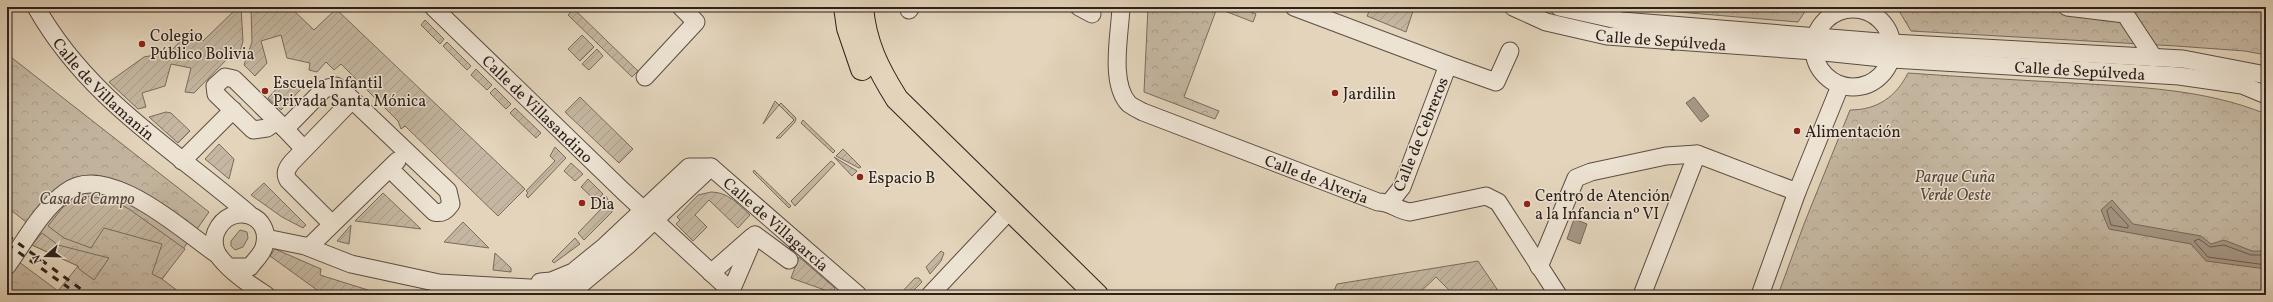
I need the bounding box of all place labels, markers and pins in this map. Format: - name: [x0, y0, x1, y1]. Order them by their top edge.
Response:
- place label: Colegio Público Bolivia: [150, 26, 255, 66]
- marker: Colegio Público Bolivia: [137, 39, 147, 49]
- place label: Escuela Infantil Privada Santa Mónica: [273, 73, 426, 113]
- place label: Jardilin: [1343, 84, 1396, 106]
- marker: Escuela Infantil Privada Santa Mónica: [260, 86, 270, 96]
- marker: Jardilin: [1330, 88, 1340, 98]
- place label: Alimentación: [1805, 122, 1901, 144]
- marker: Alimentación: [1792, 126, 1802, 136]
- place label: Espacio B: [868, 168, 935, 190]
- marker: Espacio B: [855, 172, 865, 182]
- place label: Centro de Atención a la Infancia nº VI: [1535, 186, 1670, 226]
- place label: Dia: [590, 194, 614, 216]
- marker: Dia: [577, 198, 587, 208]
- marker: Centro de Atención a la Infancia nº VI: [1522, 199, 1532, 209]

